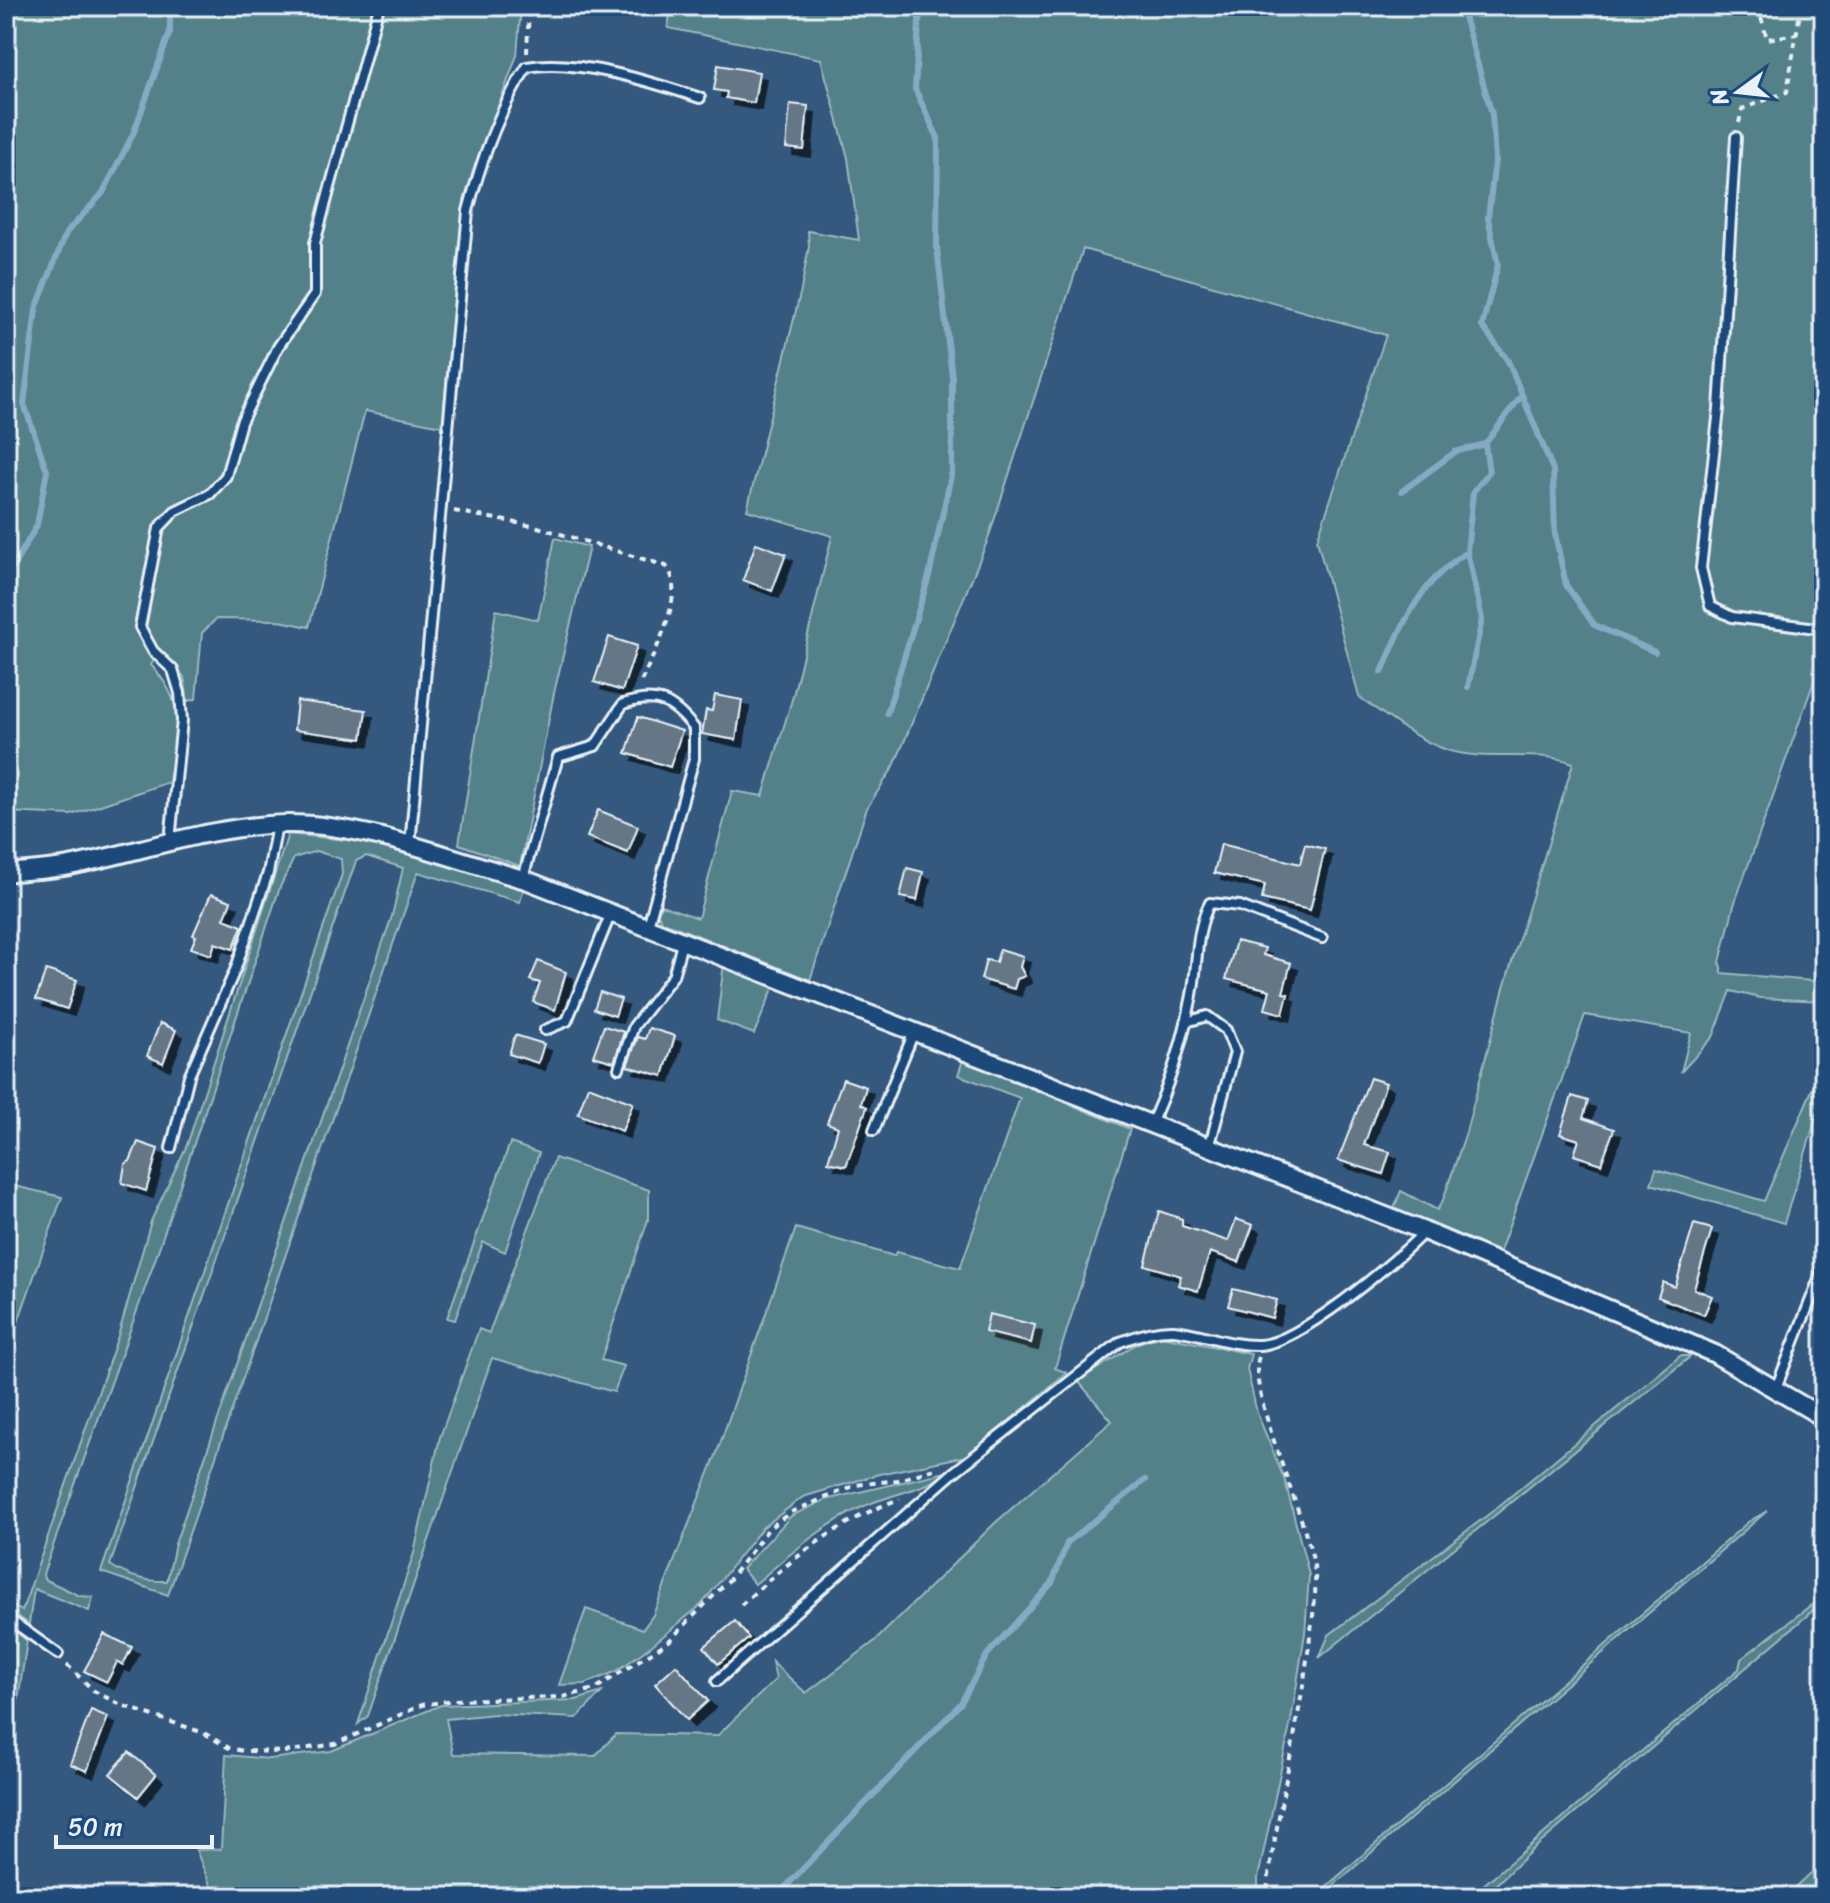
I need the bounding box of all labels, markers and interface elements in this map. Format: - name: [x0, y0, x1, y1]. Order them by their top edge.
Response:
- north arrow: [1698, 52, 1778, 132]
- text: N: [1698, 84, 1740, 110]
- scale bar: [56, 1799, 212, 1849]
- text: 50 m: [68, 1806, 123, 1848]

